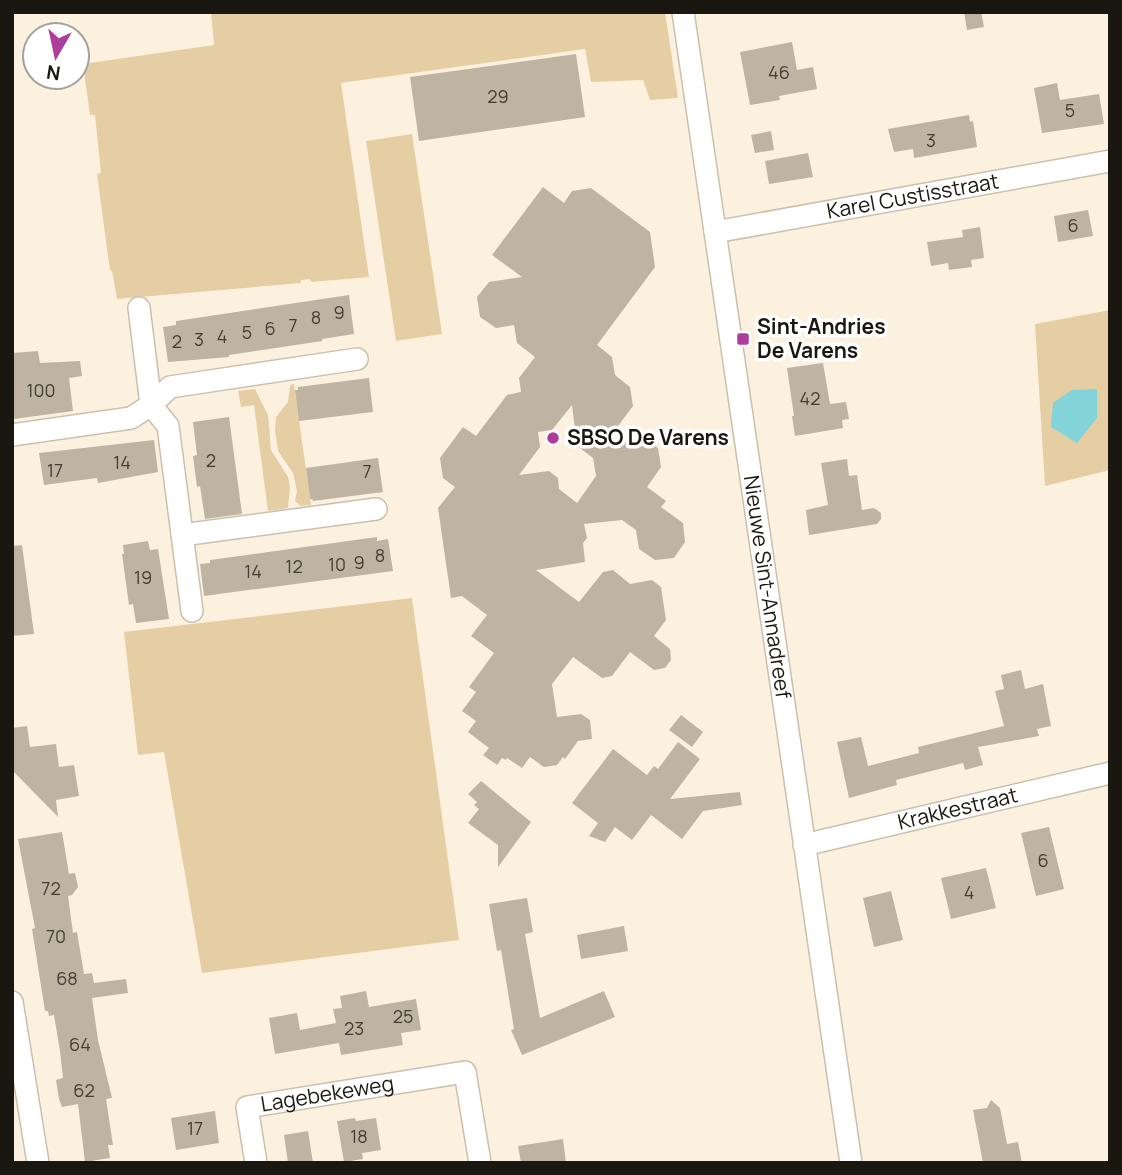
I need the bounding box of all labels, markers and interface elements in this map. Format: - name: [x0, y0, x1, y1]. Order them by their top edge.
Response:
- north arrow: [21, 21, 91, 91]
- text: N: [45, 59, 62, 87]
- house number: 46: [768, 60, 790, 84]
- house number: 29: [487, 84, 509, 108]
- house number: 5: [1065, 98, 1075, 122]
- house number: 3: [926, 128, 936, 152]
- street label: Karel Custisstraat: [824, 166, 1001, 225]
- house number: 6: [1067, 213, 1079, 237]
- house number: 9: [333, 300, 345, 324]
- house number: 8: [311, 305, 321, 329]
- place label: Sint-Andries De Varens: [757, 312, 886, 364]
- house number: 7: [288, 313, 298, 337]
- house number: 6: [264, 316, 276, 340]
- house number: 5: [242, 320, 252, 344]
- house number: 4: [217, 324, 227, 348]
- house number: 3: [194, 327, 204, 351]
- house number: 2: [172, 329, 182, 353]
- marker: Sint-Andries De Varens: [735, 331, 751, 347]
- house number: 100: [27, 378, 55, 402]
- house number: 42: [800, 386, 820, 410]
- place label: SBSO De Varens: [567, 423, 729, 451]
- marker: SBSO De Varens: [545, 430, 561, 446]
- house number: 2: [206, 448, 216, 472]
- house number: 14: [113, 450, 131, 474]
- house number: 17: [47, 458, 63, 482]
- house number: 7: [362, 459, 372, 483]
- street label: Nieuwe Sint-Annadreef: [738, 473, 798, 701]
- house number: 8: [375, 543, 385, 567]
- house number: 9: [353, 550, 365, 574]
- house number: 10: [328, 552, 346, 576]
- house number: 12: [285, 554, 303, 578]
- house number: 14: [244, 559, 262, 583]
- house number: 19: [134, 565, 152, 589]
- street label: Krakkestraat: [895, 780, 1020, 836]
- house number: 6: [1037, 848, 1049, 872]
- house number: 72: [41, 876, 61, 900]
- house number: 4: [964, 880, 974, 904]
- house number: 70: [46, 924, 66, 948]
- house number: 68: [56, 966, 78, 990]
- house number: 25: [393, 1004, 413, 1028]
- house number: 23: [344, 1016, 364, 1040]
- house number: 64: [69, 1032, 91, 1056]
- street label: Lagebekeweg: [259, 1069, 396, 1118]
- house number: 62: [73, 1078, 95, 1102]
- house number: 17: [187, 1116, 203, 1140]
- house number: 18: [350, 1124, 368, 1148]

